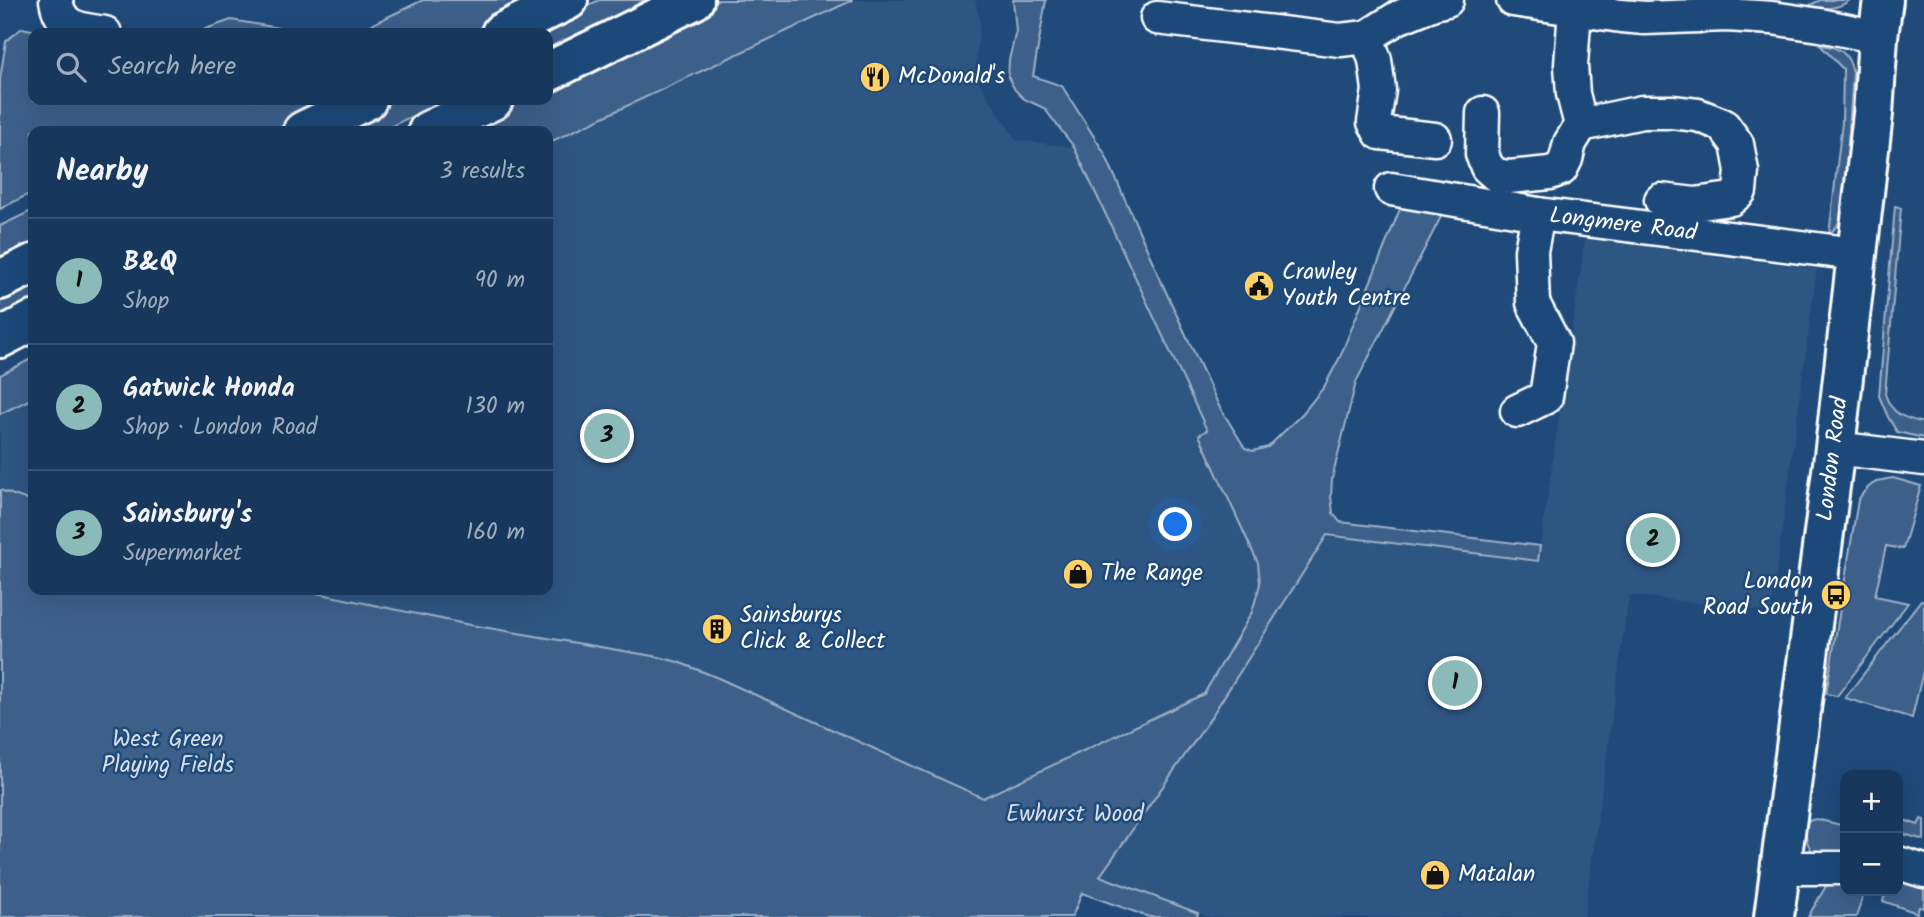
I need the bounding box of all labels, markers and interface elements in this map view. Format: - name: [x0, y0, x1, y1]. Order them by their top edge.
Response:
- search box: [28, 28, 553, 105]
- text: Search here: [108, 46, 236, 88]
- icon: search: [52, 48, 90, 86]
- place label: McDonald's: [898, 59, 1005, 95]
- restaurant icon: McDonald's: [858, 60, 892, 94]
- text: Nearby: [56, 148, 148, 196]
- text: 3 results: [439, 154, 525, 190]
- street label: Longmere Road: [1547, 198, 1699, 252]
- text: B&Q: [123, 242, 177, 284]
- place label: Crawley Youth Centre: [1282, 255, 1410, 317]
- text: 1: [76, 263, 82, 299]
- text: 90 m: [475, 263, 525, 299]
- public building icon: Crawley Youth Centre: [1242, 269, 1276, 303]
- text: Shop: [123, 284, 169, 320]
- text: Gatwick Honda: [123, 368, 295, 410]
- text: 2: [72, 389, 86, 425]
- text: 130 m: [466, 389, 525, 425]
- street label: London Road: [1808, 394, 1859, 523]
- text: Shop · London Road: [123, 410, 318, 446]
- pin: 3: [584, 410, 630, 462]
- text: Sainsbury's: [123, 494, 252, 536]
- your location: [1158, 507, 1192, 541]
- pin: 2: [1630, 514, 1676, 566]
- text: 3: [73, 515, 85, 551]
- text: 160 m: [466, 515, 525, 551]
- text: Supermarket: [123, 536, 242, 572]
- place label: The Range: [1101, 556, 1203, 592]
- shop icon: The Range: [1061, 557, 1095, 591]
- place label: London Road South: [1703, 564, 1813, 626]
- bus stop icon: London Road South: [1819, 578, 1853, 612]
- place label: Sainsburys Click & Collect: [740, 598, 887, 660]
- building icon: Sainsburys Click & Collect: [700, 612, 734, 646]
- pin: 1: [1432, 657, 1478, 709]
- park label: West Green Playing Fields: [102, 722, 234, 784]
- map controls: [1840, 770, 1903, 896]
- button: +: [1840, 770, 1903, 833]
- park label: Ewhurst Wood: [1006, 797, 1145, 833]
- button: −: [1840, 833, 1903, 896]
- place label: Matalan: [1458, 857, 1535, 893]
- shop icon: Matalan: [1418, 858, 1452, 892]

